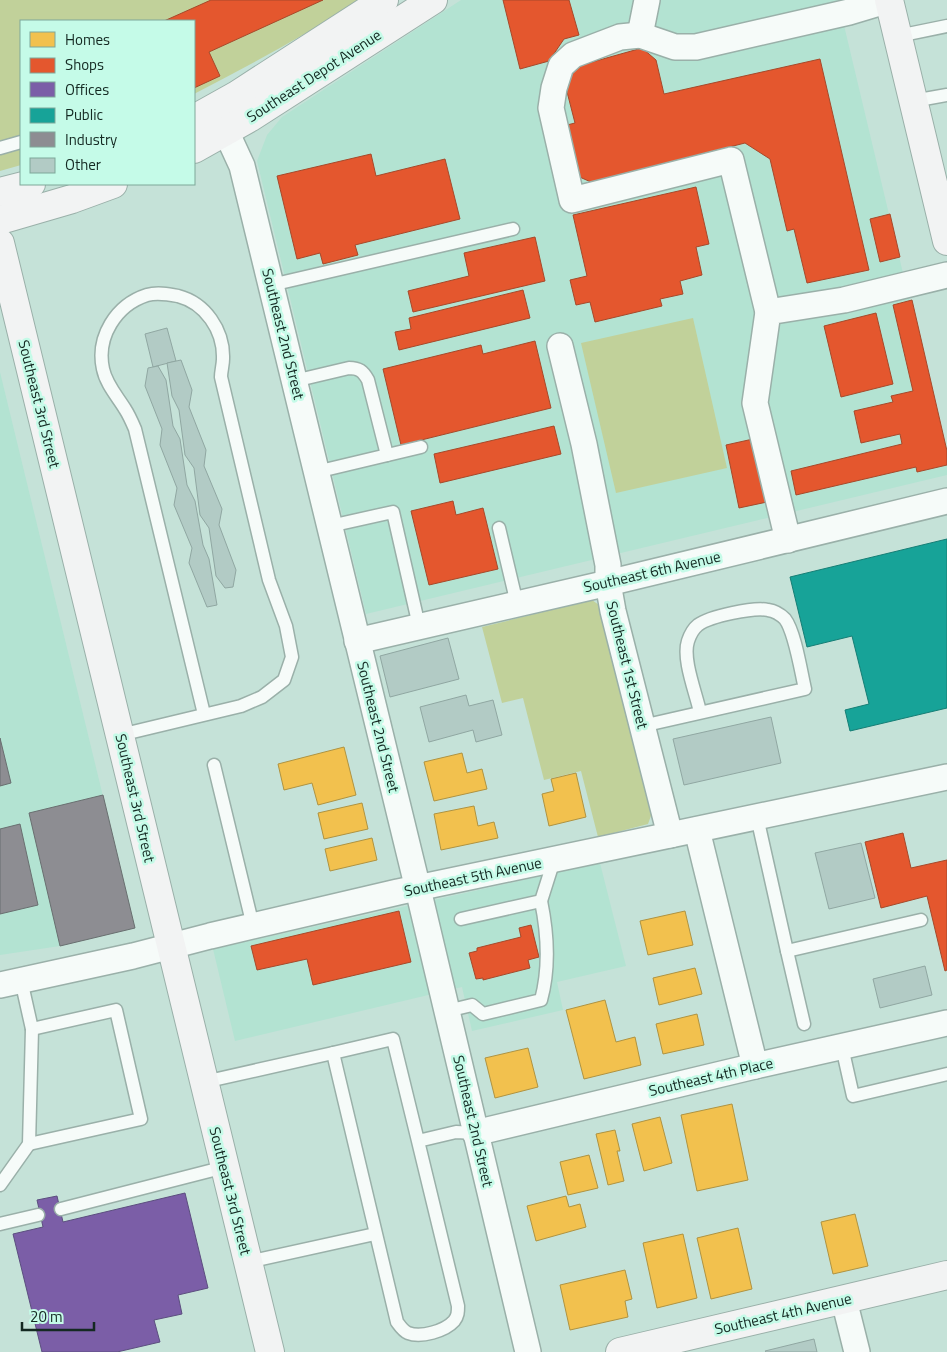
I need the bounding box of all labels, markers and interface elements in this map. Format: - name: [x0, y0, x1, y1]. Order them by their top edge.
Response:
- legend: [20, 20, 195, 185]
- street label: Southeast Depot Avenue: [242, 23, 386, 128]
- text: Homes: [65, 28, 110, 51]
- text: Shops: [65, 53, 104, 76]
- text: Offices: [65, 78, 109, 101]
- text: Public: [65, 103, 103, 126]
- text: Industry: [65, 128, 117, 151]
- text: Other: [65, 153, 101, 176]
- street label: Southeast 2nd Street: [256, 266, 311, 403]
- street label: Southeast 3rd Street: [12, 337, 67, 471]
- street label: Southeast 6th Avenue: [581, 545, 723, 598]
- street label: Southeast 1st Street: [601, 599, 655, 732]
- street label: Southeast 2nd Street: [351, 659, 406, 796]
- street label: Southeast 3rd Street: [110, 731, 162, 865]
- street label: Southeast 5th Avenue: [402, 851, 544, 902]
- street label: Southeast 4th Place: [646, 1051, 775, 1102]
- street label: Southeast 2nd Street: [447, 1053, 500, 1190]
- street label: Southeast 3rd Street: [203, 1124, 258, 1258]
- street label: Southeast 4th Avenue: [712, 1287, 854, 1340]
- scale bar: [22, 1300, 95, 1332]
- text: 20 m: [30, 1305, 63, 1328]

